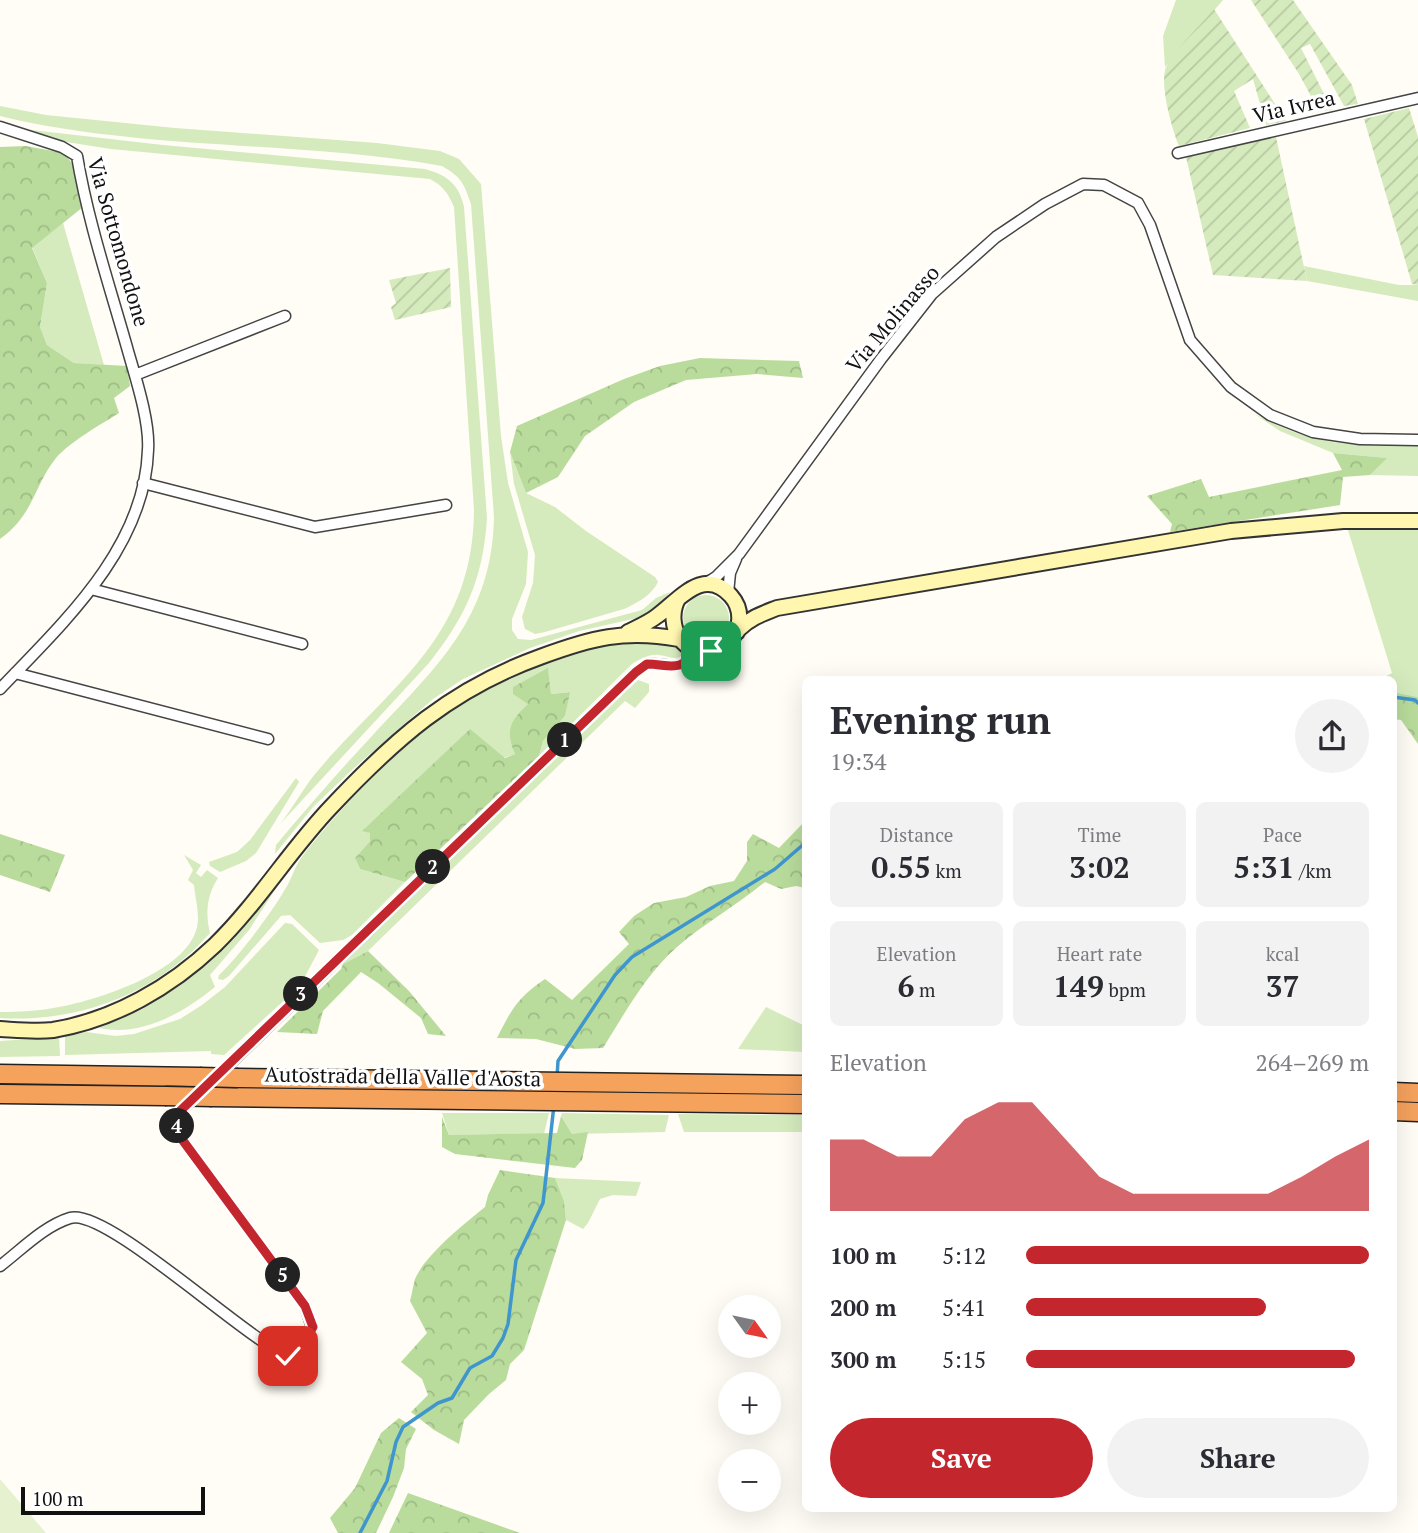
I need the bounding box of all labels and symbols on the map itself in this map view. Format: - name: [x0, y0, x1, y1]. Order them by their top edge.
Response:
- street label: Via Ivrea: [1250, 83, 1338, 129]
- street label: Via Sottomondone: [81, 154, 157, 330]
- street label: Via Molinasso: [839, 259, 945, 378]
- pin: [681, 621, 741, 681]
- pin: 1: [548, 722, 582, 758]
- pin: 2: [416, 850, 450, 884]
- pin: 3: [284, 976, 318, 1012]
- street label: Autostrada della Valle d'Aosta: [264, 1060, 542, 1092]
- pin: 4: [160, 1108, 194, 1144]
- pin: 5: [266, 1258, 300, 1292]
- north arrow: [718, 1295, 780, 1358]
- pin: [258, 1326, 318, 1386]
- scale bar: [21, 1484, 205, 1516]

